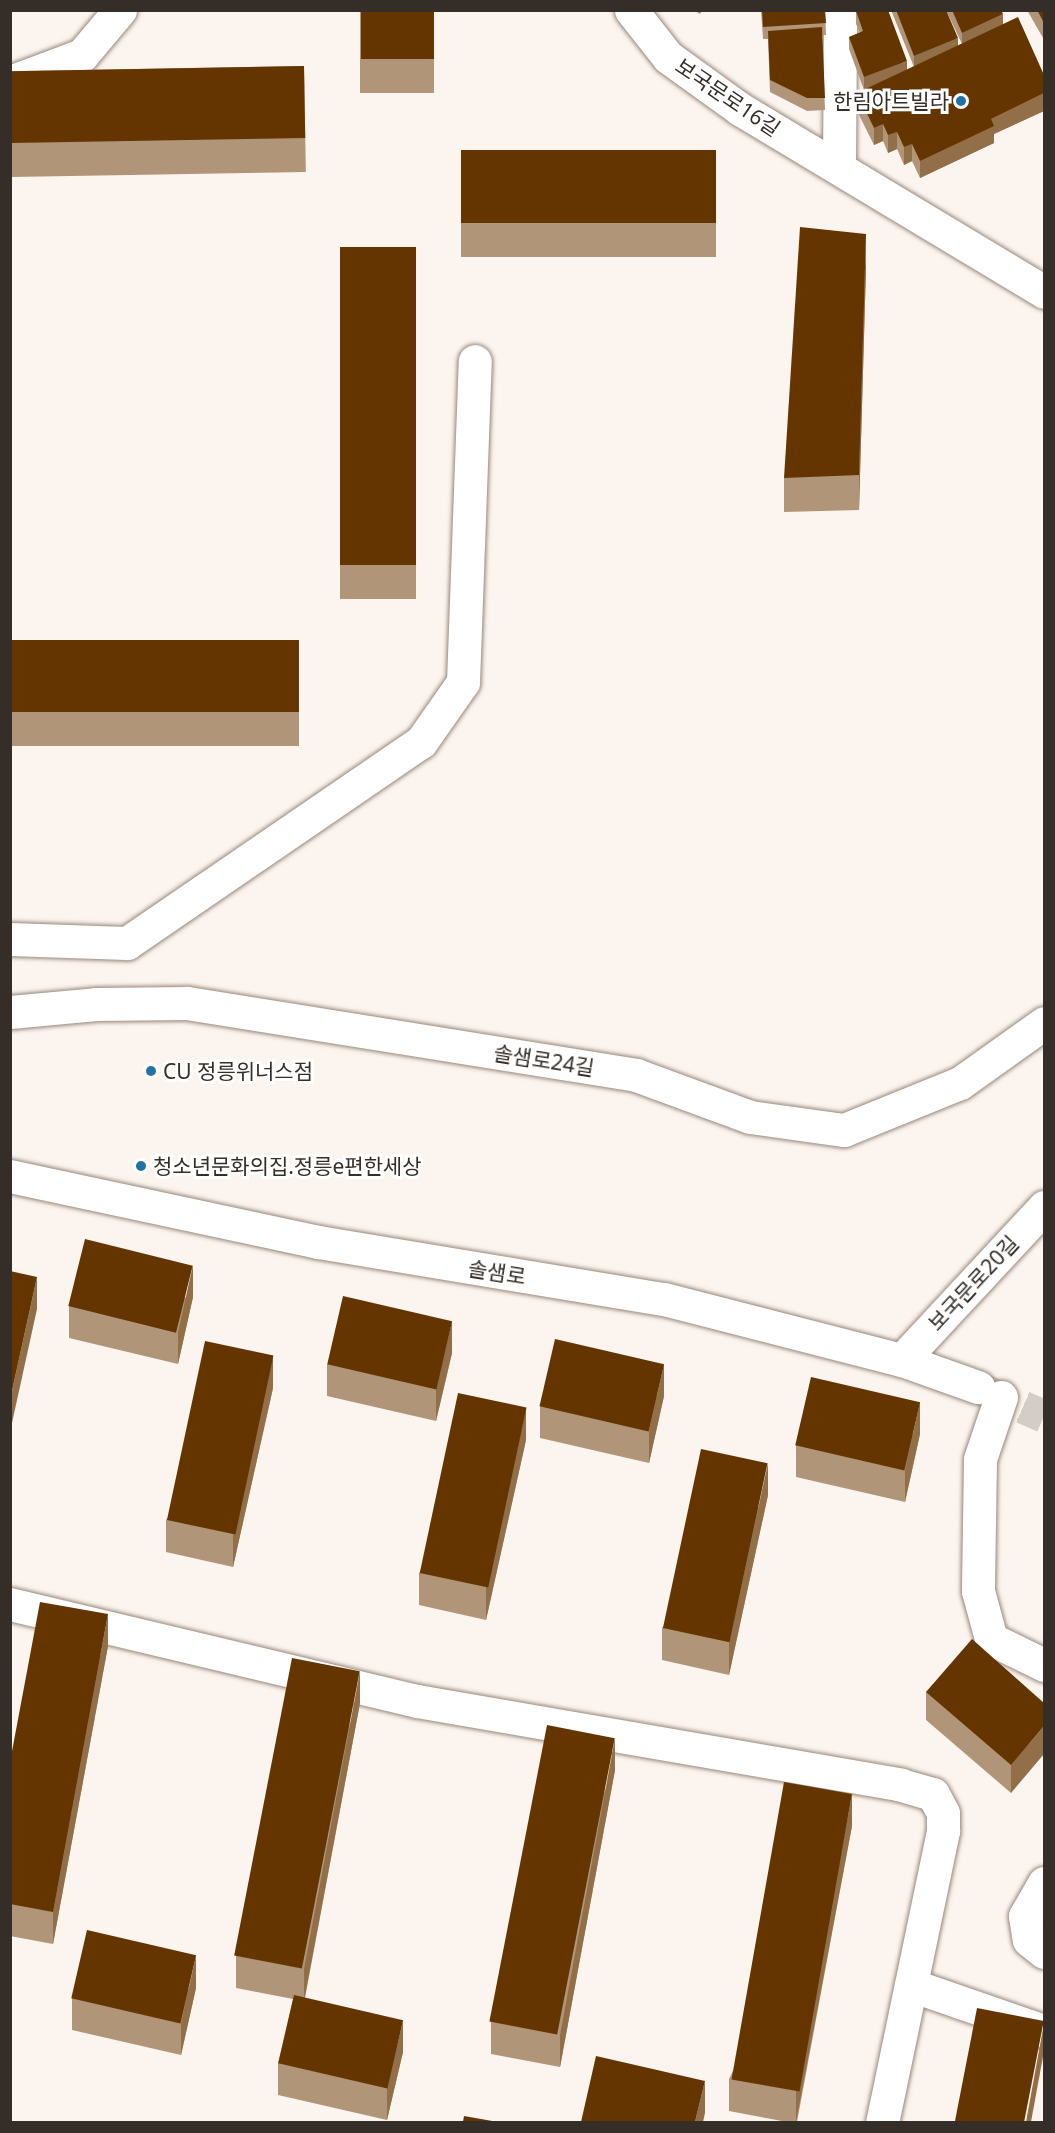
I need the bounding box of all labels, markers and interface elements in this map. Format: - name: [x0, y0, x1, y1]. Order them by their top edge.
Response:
- street label: 보국문로16길: [671, 53, 785, 141]
- place label: 한림아트빌라: [833, 88, 949, 114]
- marker: 한림아트빌라: [954, 94, 968, 108]
- street label: 솔샘로24길: [492, 1040, 596, 1080]
- place label: CU 정릉위너스점: [163, 1058, 313, 1084]
- marker: CU 정릉위너스점: [144, 1064, 158, 1078]
- place label: 청소년문화의집.정릉e편한세상: [153, 1153, 422, 1179]
- marker: 청소년문화의집.정릉e편한세상: [134, 1159, 148, 1173]
- street label: 보국문로20길: [923, 1230, 1023, 1336]
- street label: 솔샘로: [466, 1255, 528, 1289]

